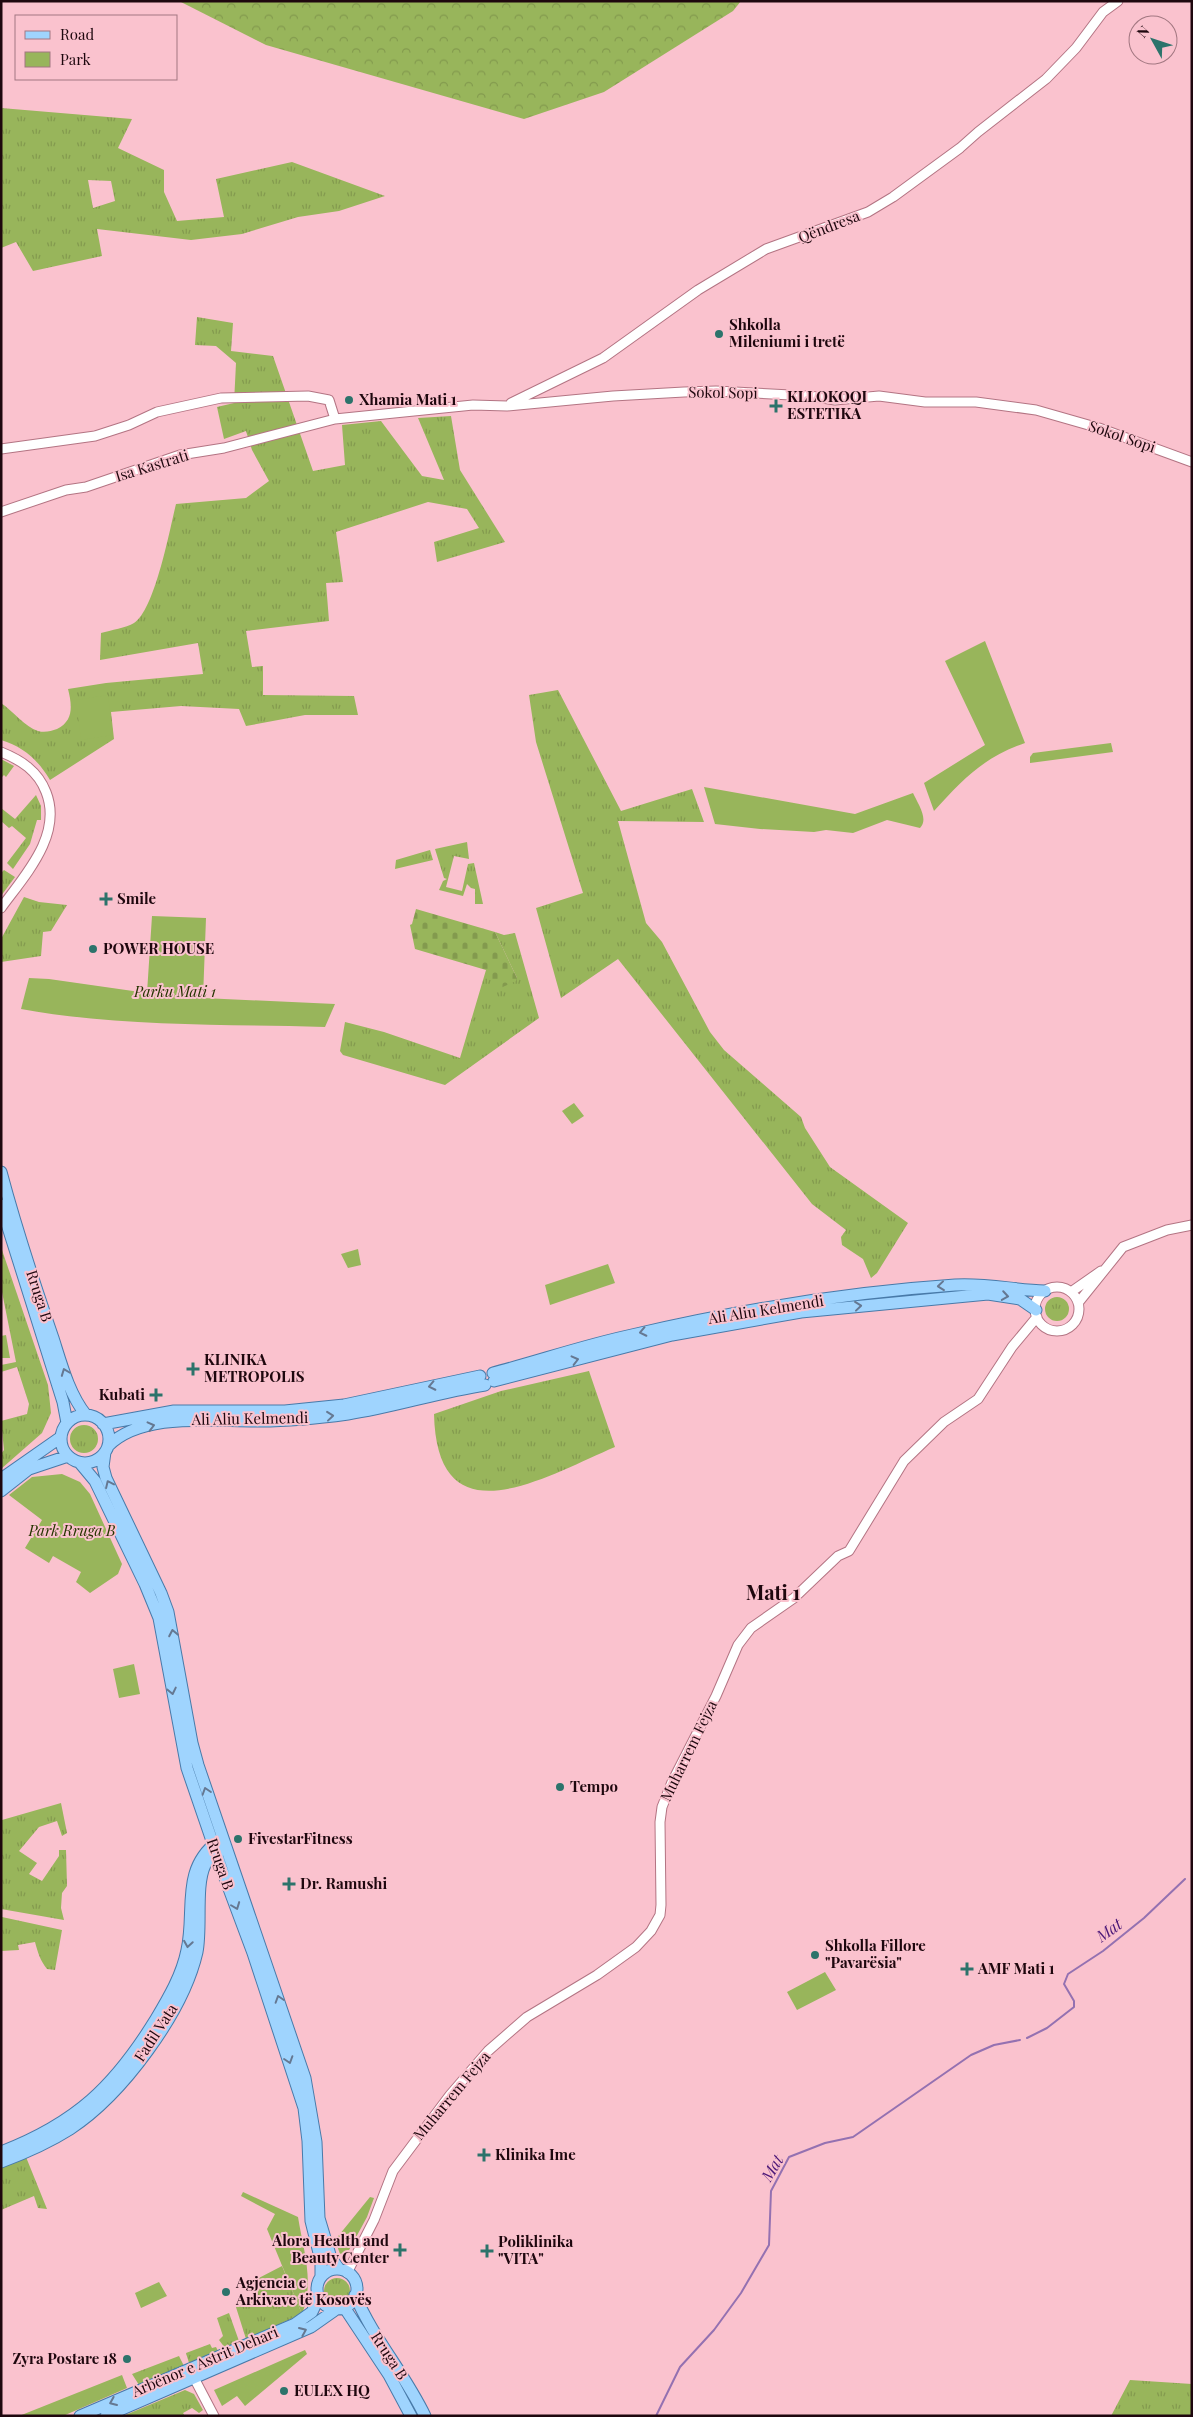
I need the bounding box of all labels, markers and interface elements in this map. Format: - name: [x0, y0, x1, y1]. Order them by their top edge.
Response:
- legend: [15, 15, 178, 80]
- north arrow: [1128, 15, 1178, 65]
- text: N: [1132, 21, 1153, 41]
- text: Road: [60, 24, 94, 44]
- text: Park: [60, 49, 92, 69]
- street label: Qëndresa: [795, 205, 863, 247]
- place label: Shkolla Mileniumi i tretë: [729, 314, 845, 351]
- marker: Shkolla Mileniumi i tretë: [713, 328, 725, 340]
- street label: Sokol Sopi: [688, 381, 759, 403]
- place label: KLLOKOQI ESTETIKA: [787, 386, 868, 423]
- place label: Xhamia Mati 1: [359, 389, 457, 409]
- marker: Xhamia Mati 1: [343, 394, 355, 406]
- marker: KLLOKOQI ESTETIKA: [769, 399, 783, 413]
- street label: Sokol Sopi: [1086, 415, 1159, 457]
- street label: Isa Kastrati: [112, 444, 191, 486]
- place label: Smile: [117, 888, 157, 908]
- marker: Smile: [99, 892, 113, 906]
- place label: POWER HOUSE: [103, 938, 214, 958]
- marker: POWER HOUSE: [87, 943, 99, 955]
- park label: Parku Mati 1: [133, 981, 216, 1001]
- street label: Rruga B: [22, 1267, 58, 1324]
- one-way arrow: [937, 1280, 945, 1291]
- street label: Ali Aliu Kelmendi: [706, 1290, 826, 1328]
- one-way arrow: [1001, 1291, 1009, 1301]
- one-way arrow: [855, 1301, 863, 1312]
- one-way arrow: [638, 1327, 647, 1337]
- place label: KLINIKA METROPOLIS: [204, 1349, 305, 1386]
- one-way arrow: [571, 1356, 579, 1366]
- marker: KLINIKA METROPOLIS: [186, 1362, 200, 1376]
- one-way arrow: [61, 1368, 71, 1376]
- one-way arrow: [427, 1380, 436, 1391]
- place label: Kubati: [99, 1384, 145, 1404]
- marker: Kubati: [149, 1388, 163, 1402]
- street label: Ali Aliu Kelmendi: [190, 1407, 309, 1429]
- one-way arrow: [327, 1411, 335, 1422]
- one-way arrow: [147, 1421, 156, 1432]
- one-way arrow: [105, 1480, 115, 1489]
- park label: Park Rruga B: [27, 1520, 116, 1540]
- district label: Mati 1: [746, 1578, 801, 1605]
- one-way arrow: [168, 1628, 179, 1637]
- one-way arrow: [166, 1686, 177, 1695]
- street label: Muharrem Fejza: [655, 1696, 721, 1804]
- place label: Tempo: [570, 1776, 618, 1796]
- marker: Tempo: [554, 1781, 566, 1793]
- one-way arrow: [202, 1788, 212, 1796]
- place label: FivestarFitness: [248, 1828, 353, 1848]
- marker: FivestarFitness: [232, 1833, 244, 1845]
- street label: Rruga B: [203, 1835, 239, 1892]
- place label: Dr. Ramushi: [300, 1873, 387, 1893]
- marker: Dr. Ramushi: [282, 1877, 296, 1891]
- one-way arrow: [229, 1901, 240, 1910]
- water label: Mat: [1091, 1913, 1126, 1947]
- place label: Shkolla Fillore "Pavarësia": [825, 1935, 926, 1972]
- one-way arrow: [184, 1939, 194, 1948]
- marker: Shkolla Fillore "Pavarësia": [809, 1949, 821, 1961]
- place label: AMF Mati 1: [977, 1958, 1055, 1978]
- marker: AMF Mati 1: [960, 1962, 974, 1976]
- one-way arrow: [275, 1995, 285, 2003]
- street label: Fadil Vata: [129, 1999, 182, 2065]
- street label: Muharrem Fejza: [408, 2046, 495, 2144]
- one-way arrow: [283, 2055, 293, 2063]
- place label: Klinika Ime: [495, 2144, 576, 2164]
- marker: Klinika Ime: [477, 2148, 491, 2162]
- water label: Mat: [755, 2150, 788, 2186]
- place label: Alora Health and Beauty Center: [271, 2230, 389, 2267]
- place label: Poliklinika "VITA": [498, 2231, 574, 2268]
- marker: Alora Health and Beauty Center: [393, 2243, 407, 2257]
- marker: Poliklinika "VITA": [480, 2244, 494, 2258]
- place label: Agjencia e Arkivave të Kosovës: [235, 2272, 372, 2309]
- marker: Agjencia e Arkivave të Kosovës: [220, 2286, 232, 2298]
- street label: Arbënor e Astrit Dehari: [127, 2321, 281, 2401]
- one-way arrow: [298, 2326, 307, 2337]
- street label: Rruga B: [367, 2328, 413, 2383]
- place label: Zyra Postare 18: [12, 2348, 117, 2368]
- marker: Zyra Postare 18: [121, 2353, 133, 2365]
- place label: EULEX HQ: [294, 2380, 370, 2400]
- marker: EULEX HQ: [278, 2385, 290, 2397]
- one-way arrow: [109, 2395, 118, 2406]

